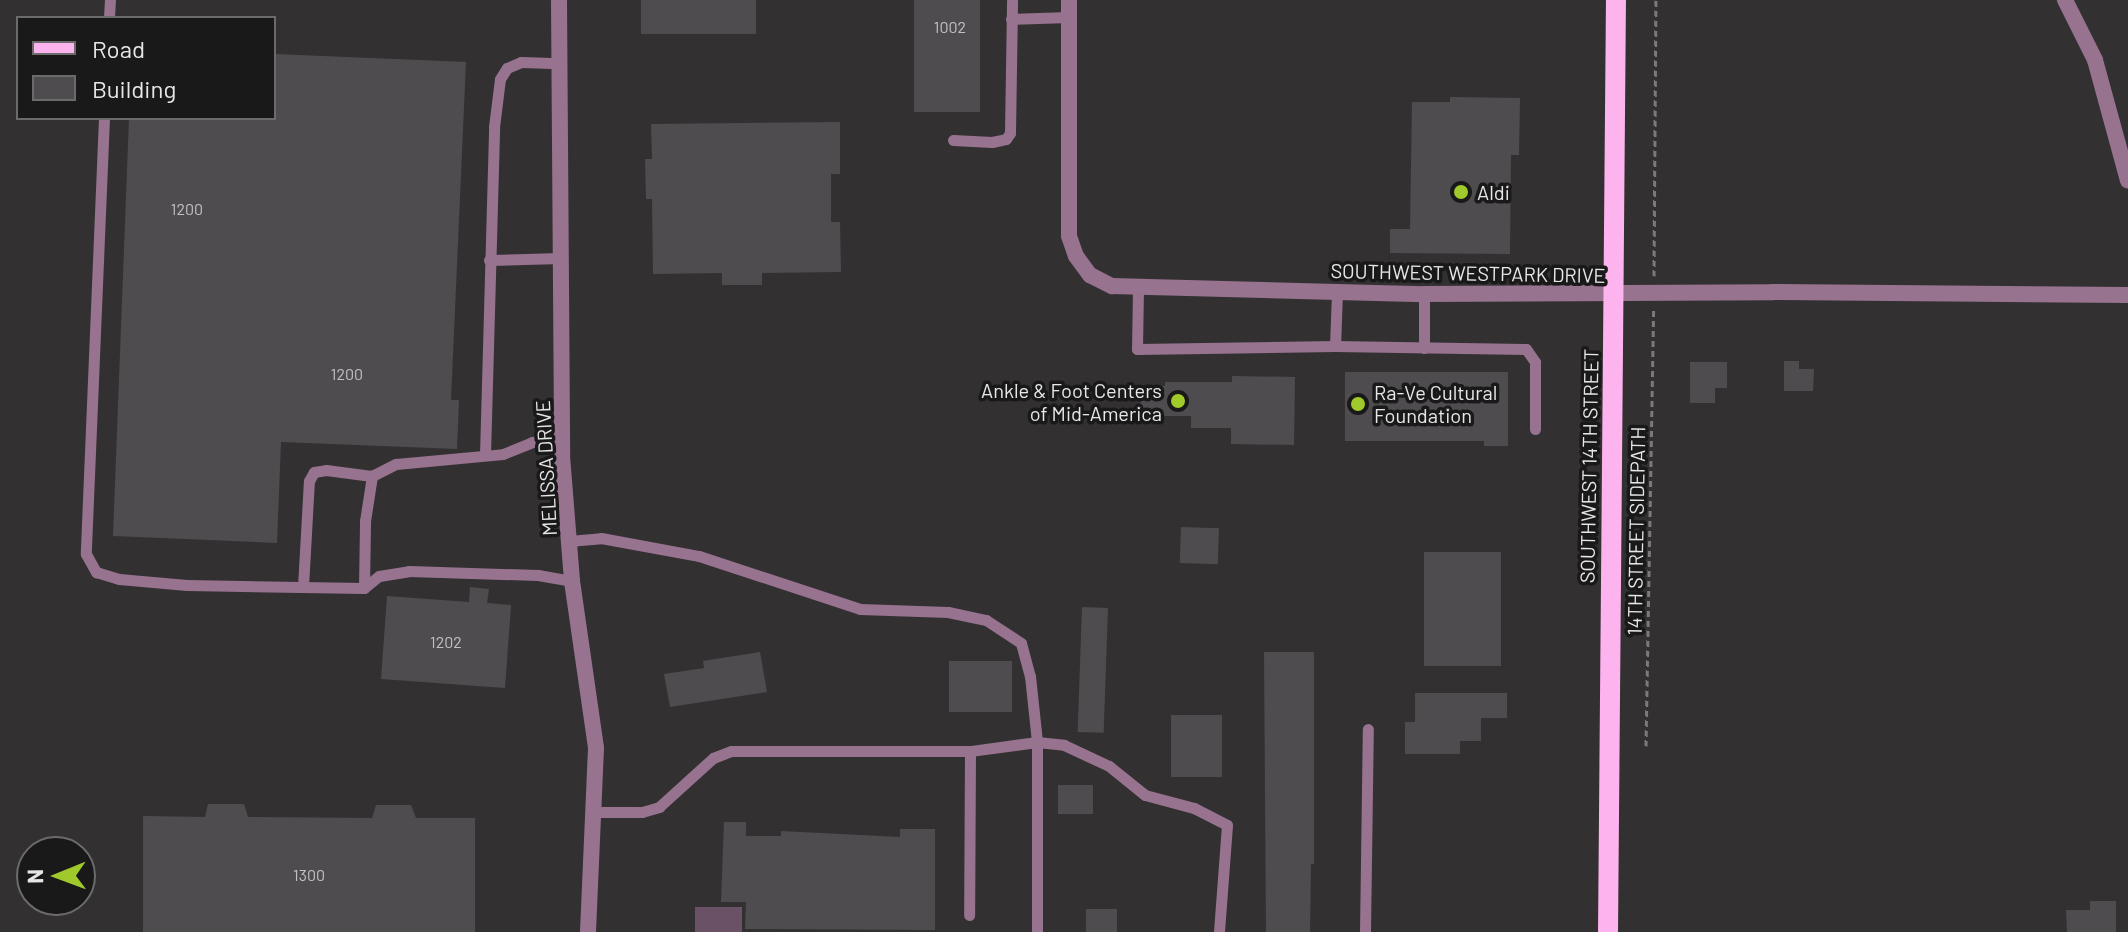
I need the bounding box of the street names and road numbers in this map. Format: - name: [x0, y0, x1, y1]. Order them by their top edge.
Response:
- street label: SOUTHWEST WESTPARK DRIVE: [1330, 259, 1606, 287]
- street label: SOUTHWEST 14TH STREET: [1575, 349, 1603, 583]
- street label: MELISSA DRIVE: [530, 400, 562, 536]
- street label: 14TH STREET SIDEPATH: [1622, 426, 1650, 636]

